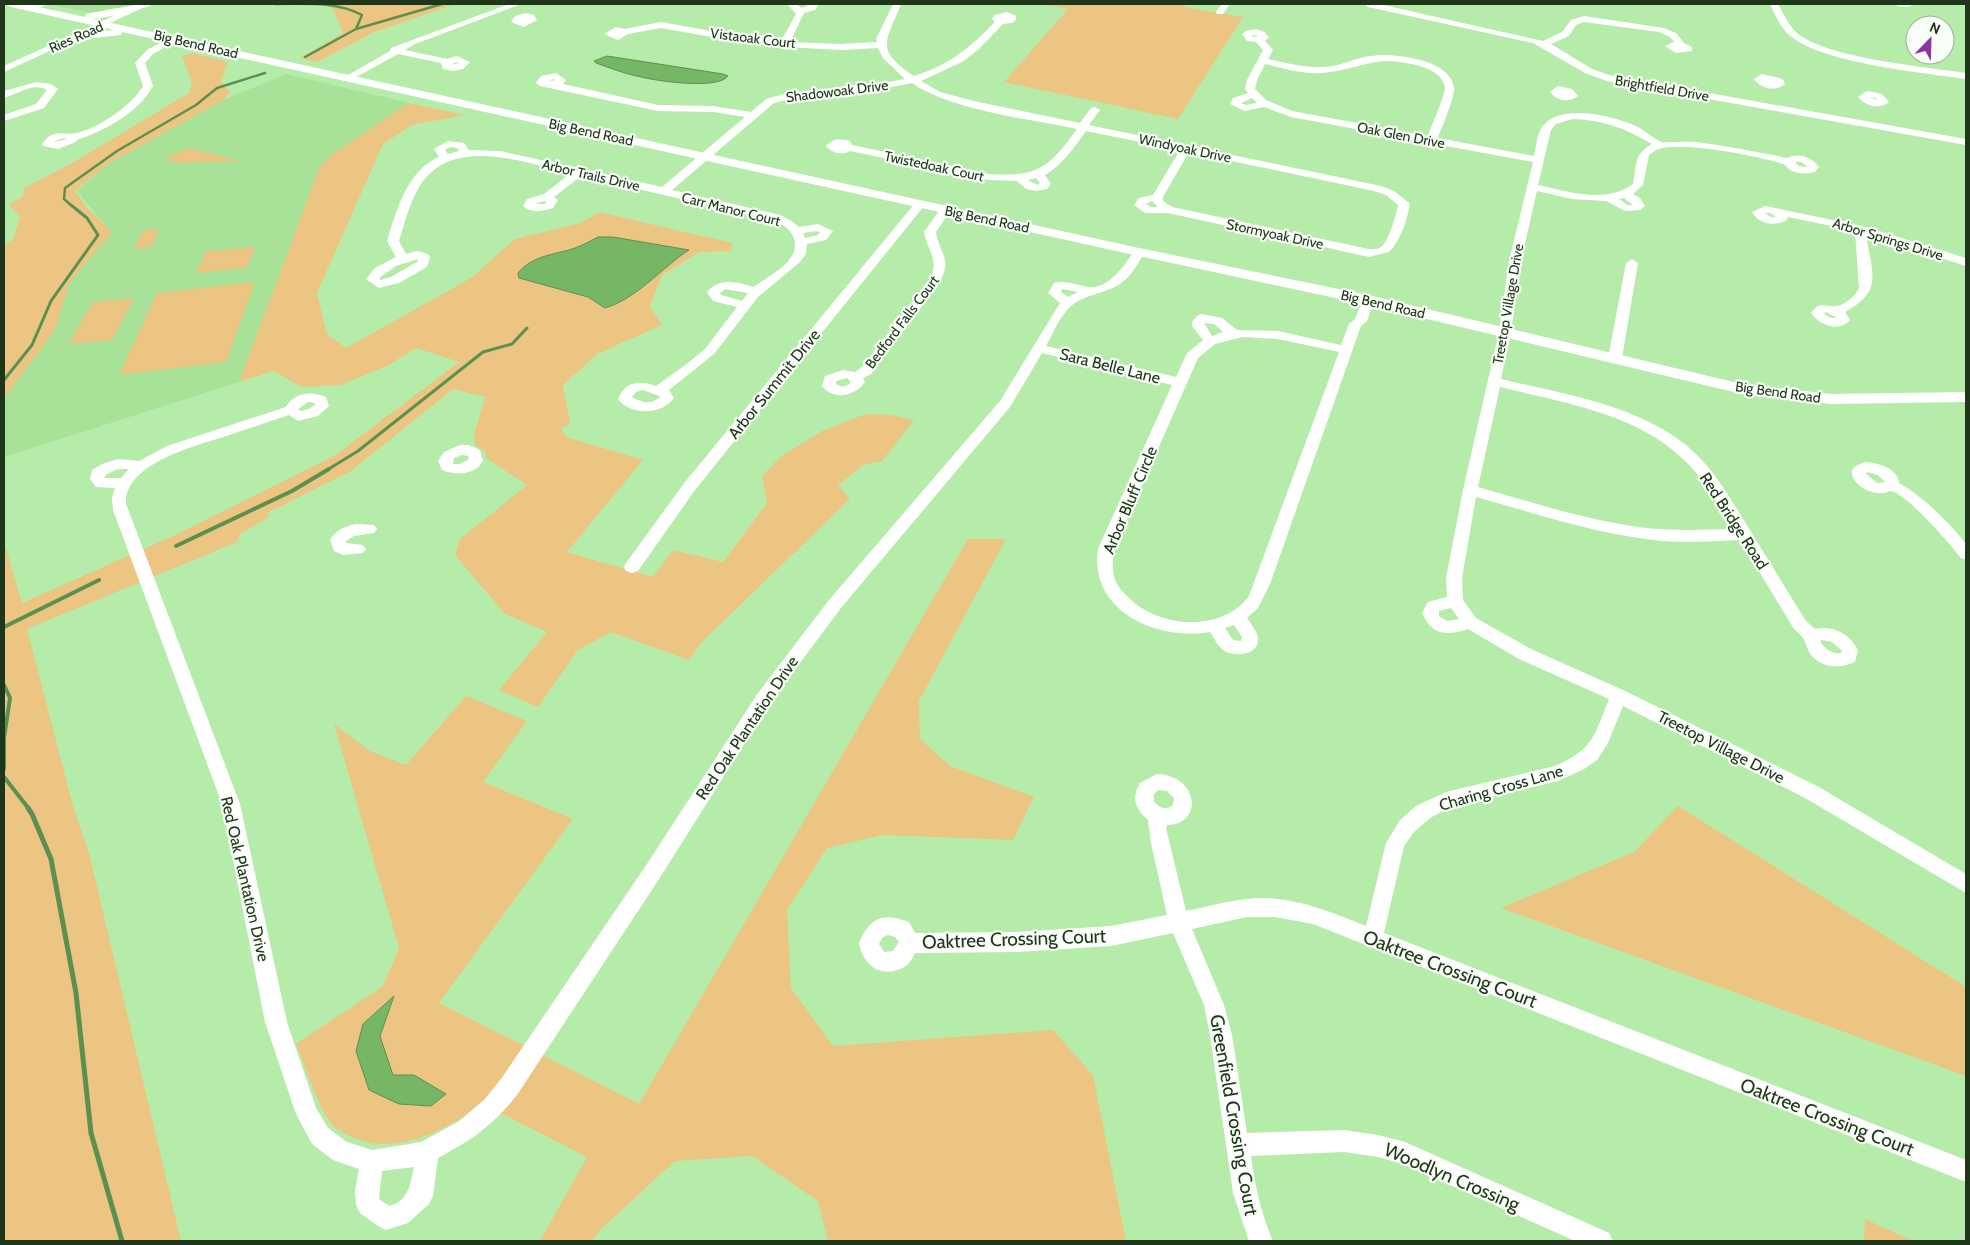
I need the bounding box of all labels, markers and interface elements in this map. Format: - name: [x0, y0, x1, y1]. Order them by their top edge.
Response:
- north arrow: [1905, 15, 1955, 65]
- street label: Ries Road: [46, 17, 106, 57]
- text: N: [1927, 18, 1943, 38]
- street label: Vistaoak Court: [709, 24, 797, 52]
- street label: Big Bend Road: [152, 26, 240, 62]
- street label: Brightfield Drive: [1614, 71, 1710, 105]
- street label: Shadowoak Drive: [785, 76, 889, 106]
- street label: Big Bend Road: [547, 114, 635, 150]
- street label: Oak Glen Drive: [1356, 118, 1446, 152]
- street label: Windyoak Drive: [1137, 129, 1233, 167]
- street label: Twistedoak Court: [883, 147, 986, 185]
- street label: Arbor Trails Drive: [540, 155, 642, 195]
- street label: Carr Manor Court: [680, 188, 782, 230]
- street label: Big Bend Road: [943, 201, 1031, 237]
- street label: Arbor Springs Drive: [1831, 214, 1945, 264]
- street label: Stormyoak Drive: [1225, 215, 1325, 253]
- street label: Treetop Village Drive: [1489, 242, 1527, 366]
- street label: Bedford Falls Court: [861, 272, 943, 372]
- street label: Big Bend Road: [1339, 286, 1427, 322]
- street label: Arbor Summit Drive: [724, 325, 824, 443]
- street label: Sara Belle Lane: [1058, 344, 1162, 388]
- street label: Big Bend Road: [1734, 377, 1822, 407]
- street label: Arbor Bluff Circle: [1099, 443, 1161, 557]
- street label: Red Bridge Road: [1696, 469, 1772, 573]
- street label: Red Oak Plantation Drive: [692, 653, 802, 803]
- street label: Treetop Village Drive: [1654, 707, 1788, 787]
- street label: Charing Cross Lane: [1437, 761, 1565, 815]
- street label: Red Oak Plantation Drive: [217, 795, 273, 963]
- street label: Oaktree Crossing Court: [922, 924, 1107, 954]
- street label: Oaktree Crossing Court: [1360, 925, 1541, 1013]
- street label: Greenfield Crossing Court: [1205, 1013, 1263, 1218]
- street label: Oaktree Crossing Court: [1737, 1073, 1918, 1161]
- street label: Woodlyn Crossing: [1381, 1138, 1524, 1216]

